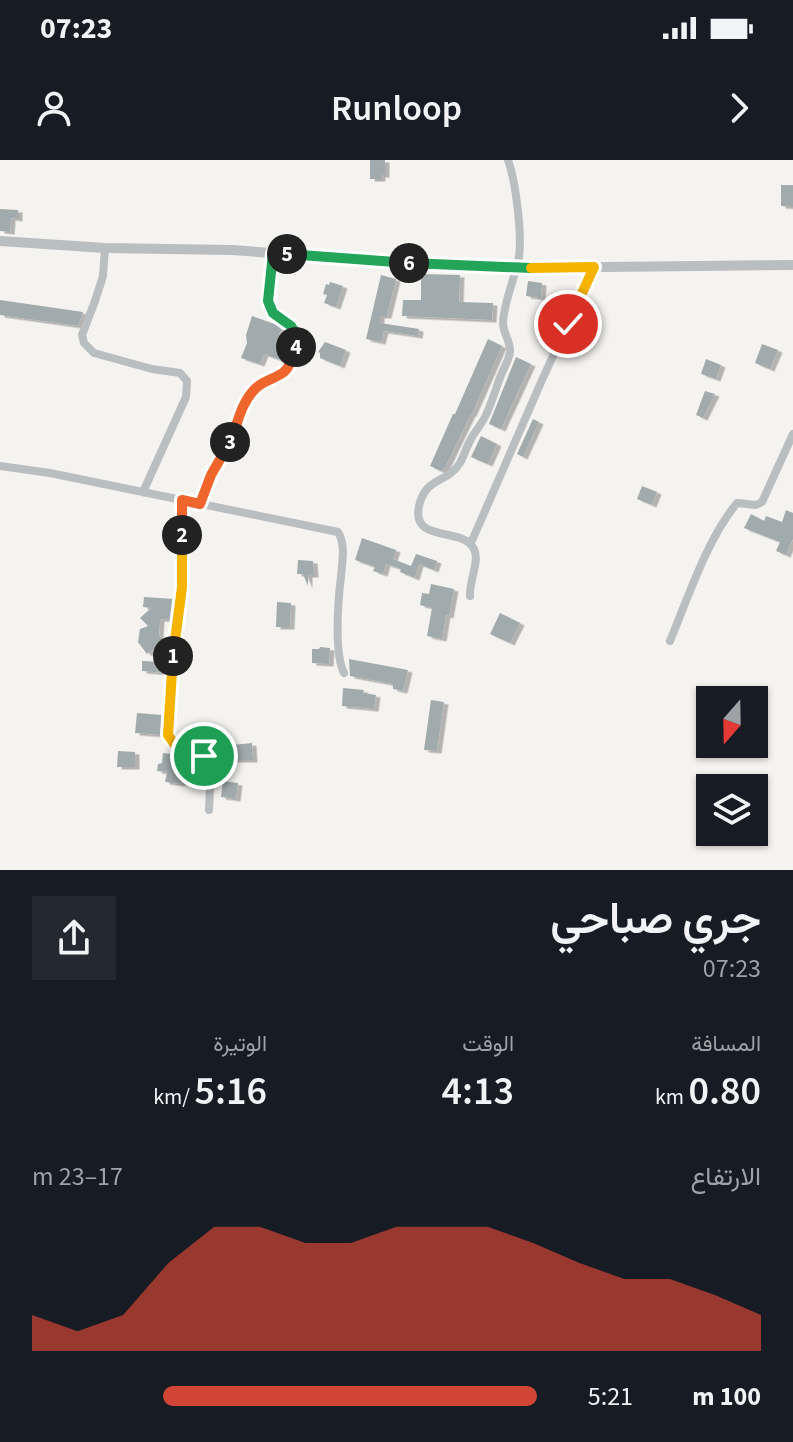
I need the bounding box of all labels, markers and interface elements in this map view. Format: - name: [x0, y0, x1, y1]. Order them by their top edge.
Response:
- text: 07:23: [40, 7, 112, 50]
- text: Runloop: [331, 83, 462, 134]
- icon: person: [32, 86, 76, 130]
- icon: forward: [717, 86, 761, 130]
- pin: 5: [267, 234, 307, 274]
- text: 5: [281, 238, 293, 270]
- pin: 6: [389, 243, 429, 283]
- text: 6: [403, 247, 415, 279]
- pin: [534, 290, 602, 358]
- icon: check: [546, 302, 590, 346]
- pin: 4: [276, 327, 316, 367]
- text: 4: [290, 331, 302, 363]
- pin: 3: [210, 422, 250, 462]
- text: 3: [224, 426, 236, 458]
- pin: 2: [162, 515, 202, 555]
- text: 2: [176, 519, 188, 551]
- pin: 1: [153, 636, 193, 676]
- text: 1: [167, 640, 179, 672]
- north arrow: [696, 686, 768, 758]
- map controls: [696, 686, 768, 846]
- pin: [170, 722, 238, 790]
- icon: arrive: [182, 734, 226, 778]
- button: layers: [696, 774, 768, 846]
- text: جري صباحي: [550, 888, 761, 951]
- button: share: [32, 896, 116, 980]
- text: 07:23: [703, 950, 761, 987]
- text: الوتيرة: [213, 1028, 267, 1060]
- text: الوقت: [462, 1028, 514, 1060]
- text: المسافة: [691, 1028, 761, 1060]
- text: 5:16: [194, 1063, 267, 1120]
- text: 4:13: [441, 1063, 514, 1120]
- text: 0.80: [688, 1063, 761, 1120]
- text: /km: [153, 1081, 194, 1113]
- text: km: [655, 1081, 688, 1113]
- text: 17–23 m: [32, 1158, 123, 1195]
- text: الارتفاع: [690, 1158, 761, 1195]
- text: 5:21: [588, 1378, 633, 1415]
- text: 100 m: [692, 1378, 761, 1415]

